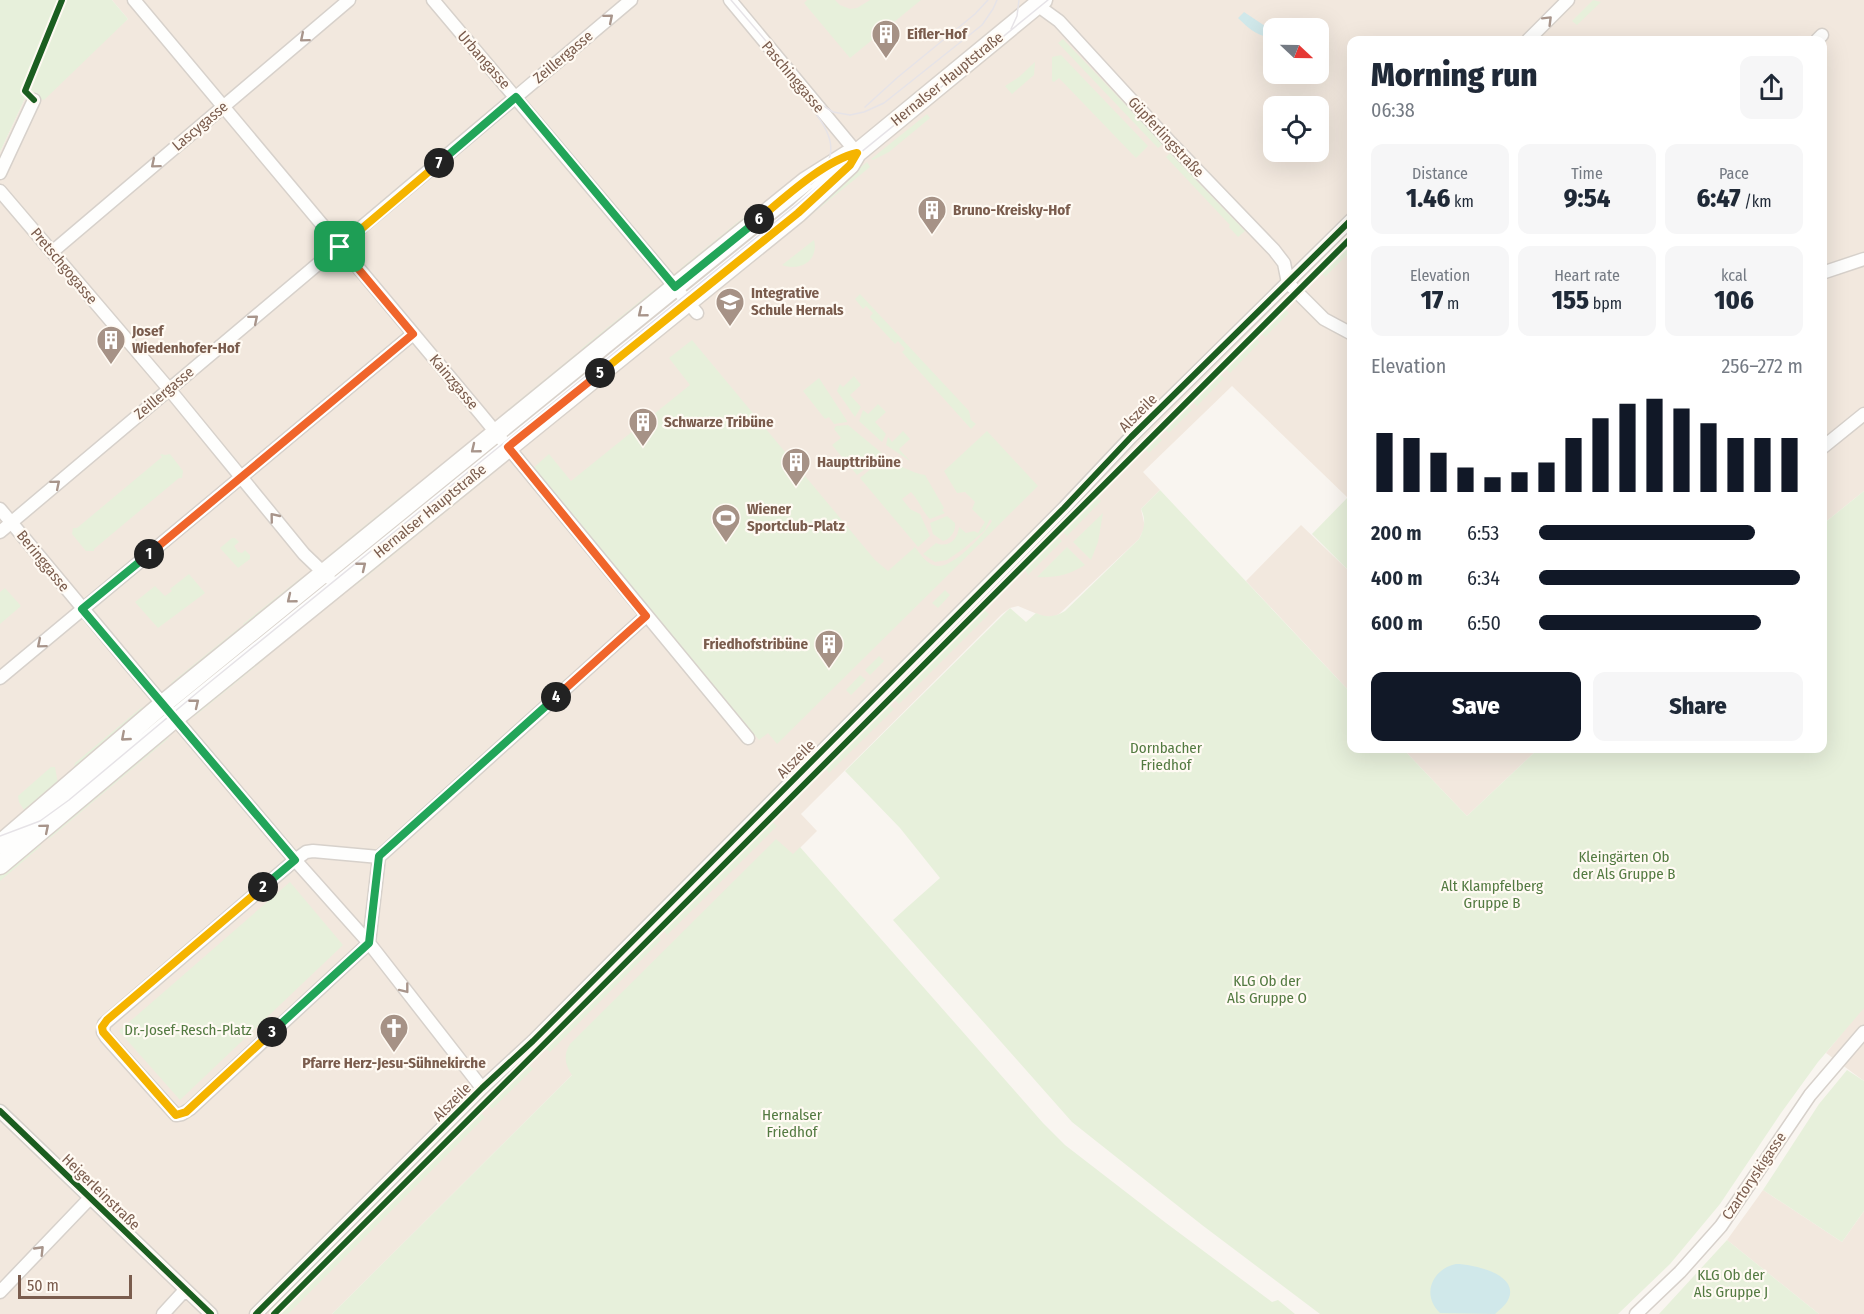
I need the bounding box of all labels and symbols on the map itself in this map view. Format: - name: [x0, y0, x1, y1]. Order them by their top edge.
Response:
- one-way arrow: [602, 15, 613, 26]
- one-way arrow: [1541, 17, 1552, 28]
- building icon: Eifler-Hof: [870, 18, 902, 60]
- north arrow: [1263, 18, 1329, 84]
- place label: Eifler-Hof: [907, 25, 968, 43]
- street label: Urbangasse: [454, 27, 514, 93]
- street label: Zeillergasse: [530, 27, 596, 87]
- street label: Hernalser Hauptstraße: [887, 28, 1007, 130]
- one-way arrow: [300, 31, 311, 42]
- street label: Paschinggasse: [758, 38, 828, 116]
- street label: Güpferlingstraße: [1124, 93, 1208, 181]
- street label: Lascygasse: [168, 97, 232, 155]
- pin: 7: [424, 148, 454, 178]
- one-way arrow: [151, 156, 162, 167]
- building icon: Bruno-Kreisky-Hof: [916, 194, 948, 236]
- place label: Bruno-Kreisky-Hof: [953, 201, 1071, 219]
- pin: 6: [744, 204, 774, 234]
- pin: [314, 221, 365, 272]
- street label: Pretschgogasse: [27, 224, 101, 308]
- place label: Integrative Schule Hernals: [751, 284, 844, 319]
- school or university icon: Integrative Schule Hernals: [714, 286, 746, 328]
- one-way arrow: [638, 306, 649, 317]
- one-way arrow: [247, 315, 258, 326]
- place label: Josef Wiedenhofer-Hof: [131, 322, 241, 357]
- building icon: Josef Wiedenhofer-Hof: [95, 324, 127, 366]
- street label: Kainzgasse: [426, 351, 482, 413]
- pin: 5: [585, 358, 615, 388]
- street label: Zeillergasse: [131, 363, 197, 423]
- street label: Alszeile: [1115, 390, 1161, 436]
- building icon: Schwarze Tribüne: [627, 406, 659, 448]
- place label: Schwarze Tribüne: [664, 413, 774, 431]
- one-way arrow: [471, 442, 482, 453]
- building icon: Haupttribüne: [780, 446, 812, 488]
- place label: Haupttribüne: [817, 453, 901, 471]
- street label: Hernalser Hauptstraße: [370, 460, 490, 562]
- one-way arrow: [49, 481, 60, 492]
- place label: Wiener Sportclub-Platz: [747, 500, 845, 535]
- sports icon: Wiener Sportclub-Platz: [710, 502, 742, 544]
- one-way arrow: [270, 513, 281, 524]
- street label: Beringgasse: [13, 527, 73, 595]
- pin: 1: [134, 539, 164, 569]
- one-way arrow: [355, 563, 366, 574]
- one-way arrow: [287, 592, 298, 603]
- building icon: Friedhofstribüne: [813, 628, 845, 670]
- place label: Friedhofstribüne: [703, 635, 808, 653]
- one-way arrow: [37, 636, 48, 647]
- pin: 4: [541, 682, 571, 712]
- one-way arrow: [188, 699, 199, 710]
- one-way arrow: [121, 730, 132, 741]
- street label: Alszeile: [773, 736, 819, 782]
- park label: Dornbacher Friedhof: [1130, 739, 1203, 774]
- one-way arrow: [38, 824, 49, 835]
- park label: Kleingärten Ob der Als Gruppe B: [1573, 848, 1675, 883]
- pin: 2: [248, 872, 278, 902]
- park label: Alt Klampfelberg Gruppe B: [1441, 877, 1543, 912]
- park label: KLG Ob der Als Gruppe O: [1227, 972, 1307, 1007]
- one-way arrow: [398, 982, 409, 993]
- church icon: Pfarre Herz-Jesu-Sühnekirche: [378, 1012, 410, 1054]
- pin: 3: [257, 1017, 287, 1047]
- park label: Dr.-Josef-Resch-Platz: [124, 1021, 252, 1039]
- place label: Pfarre Herz-Jesu-Sühnekirche: [302, 1054, 486, 1072]
- street label: Alszeile: [429, 1079, 475, 1125]
- park label: Hernalser Friedhof: [762, 1106, 823, 1141]
- street label: Czartoryskigasse: [1718, 1129, 1790, 1223]
- street label: Heigerleinstraße: [58, 1150, 144, 1234]
- one-way arrow: [33, 1246, 44, 1257]
- park label: KLG Ob der Als Gruppe J: [1694, 1266, 1768, 1301]
- scale bar: [18, 1272, 132, 1300]

